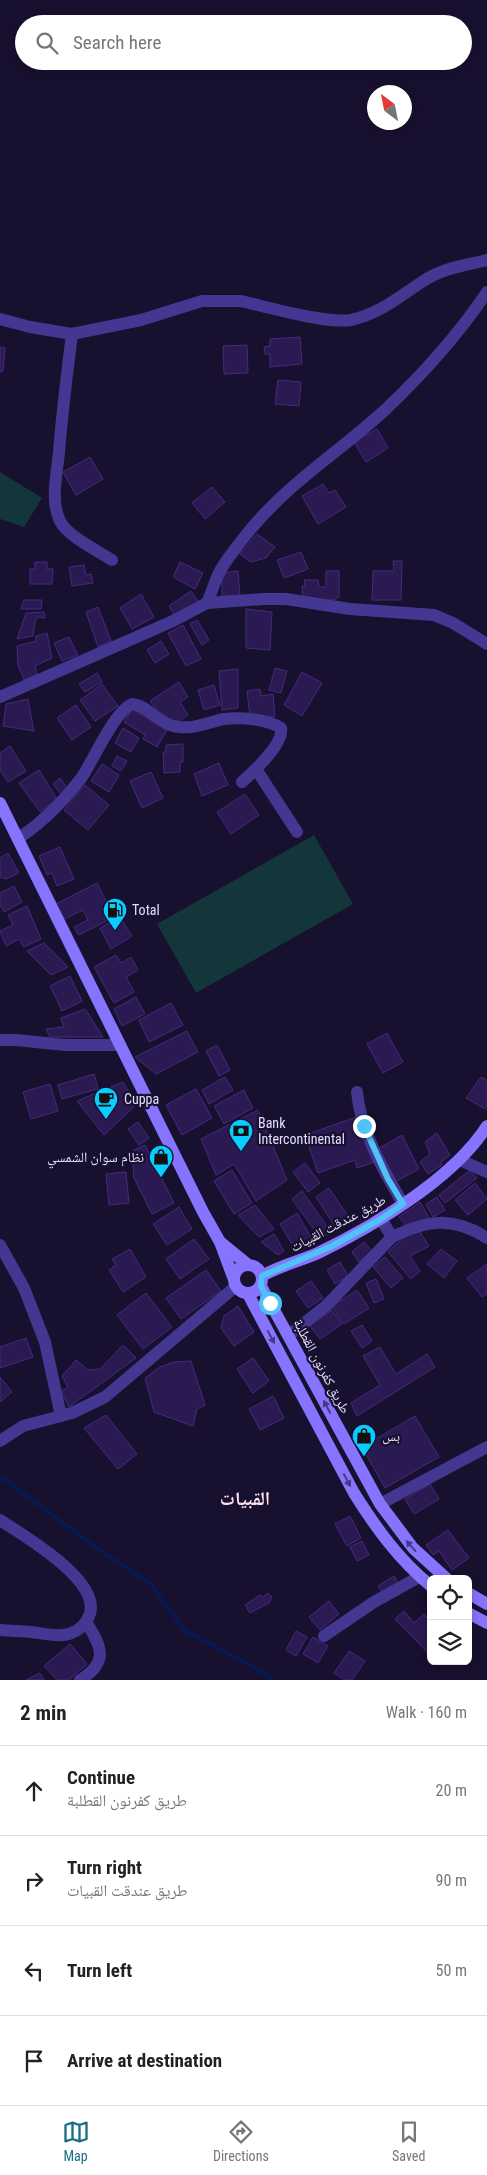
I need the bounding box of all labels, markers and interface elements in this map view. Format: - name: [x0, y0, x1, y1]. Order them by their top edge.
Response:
- search box: [15, 15, 472, 70]
- icon: search: [33, 29, 61, 57]
- text: Search here: [73, 31, 161, 54]
- north arrow: [367, 85, 412, 130]
- fuel station icon: Total: [102, 897, 128, 931]
- place label: Total: [132, 902, 160, 918]
- cafe icon: Cuppa: [93, 1086, 119, 1120]
- place label: Cuppa: [124, 1091, 159, 1107]
- place label: Bank Intercontinental: [258, 1115, 345, 1147]
- route end: [353, 1115, 376, 1138]
- bank icon: Bank Intercontinental: [228, 1118, 254, 1152]
- shop icon: نظام سوان الشمسي: [148, 1144, 174, 1178]
- place label: نظام سوان الشمسي: [47, 1149, 144, 1169]
- street label: طريق عندقت القبيات: [288, 1191, 389, 1257]
- route start: [259, 1292, 282, 1315]
- street label: طريق كفرنون القطلبة: [289, 1316, 354, 1417]
- one-way arrow: [266, 1330, 275, 1344]
- one-way arrow: [323, 1400, 331, 1414]
- shop icon: بس: [351, 1423, 377, 1457]
- place label: بس: [382, 1428, 400, 1445]
- one-way arrow: [343, 1473, 351, 1487]
- district label: القبيات: [220, 1487, 270, 1510]
- one-way arrow: [405, 1540, 417, 1552]
- map controls: [427, 1575, 472, 1665]
- button: locate: [427, 1575, 472, 1620]
- button: layers: [427, 1620, 472, 1665]
- text: 2 min: [20, 1701, 67, 1725]
- text: Walk · 160 m: [386, 1703, 467, 1722]
- text: Continue: [67, 1766, 135, 1789]
- icon: ahead: [20, 1777, 48, 1805]
- text: 20 m: [435, 1781, 467, 1800]
- text: طريق كفرنون القطلبة: [67, 1791, 187, 1810]
- text: Turn right: [67, 1856, 142, 1879]
- icon: right: [20, 1867, 48, 1895]
- text: 90 m: [435, 1871, 467, 1890]
- text: طريق عندقت القبيات: [67, 1881, 187, 1900]
- icon: left: [20, 1957, 48, 1985]
- text: Turn left: [67, 1959, 132, 1982]
- text: 50 m: [435, 1961, 467, 1980]
- icon: arrive: [20, 2047, 48, 2075]
- text: Arrive at destination: [67, 2049, 222, 2072]
- tab: Map: [62, 2118, 90, 2164]
- tab: Directions: [213, 2118, 269, 2164]
- tab: Saved: [392, 2118, 425, 2164]

